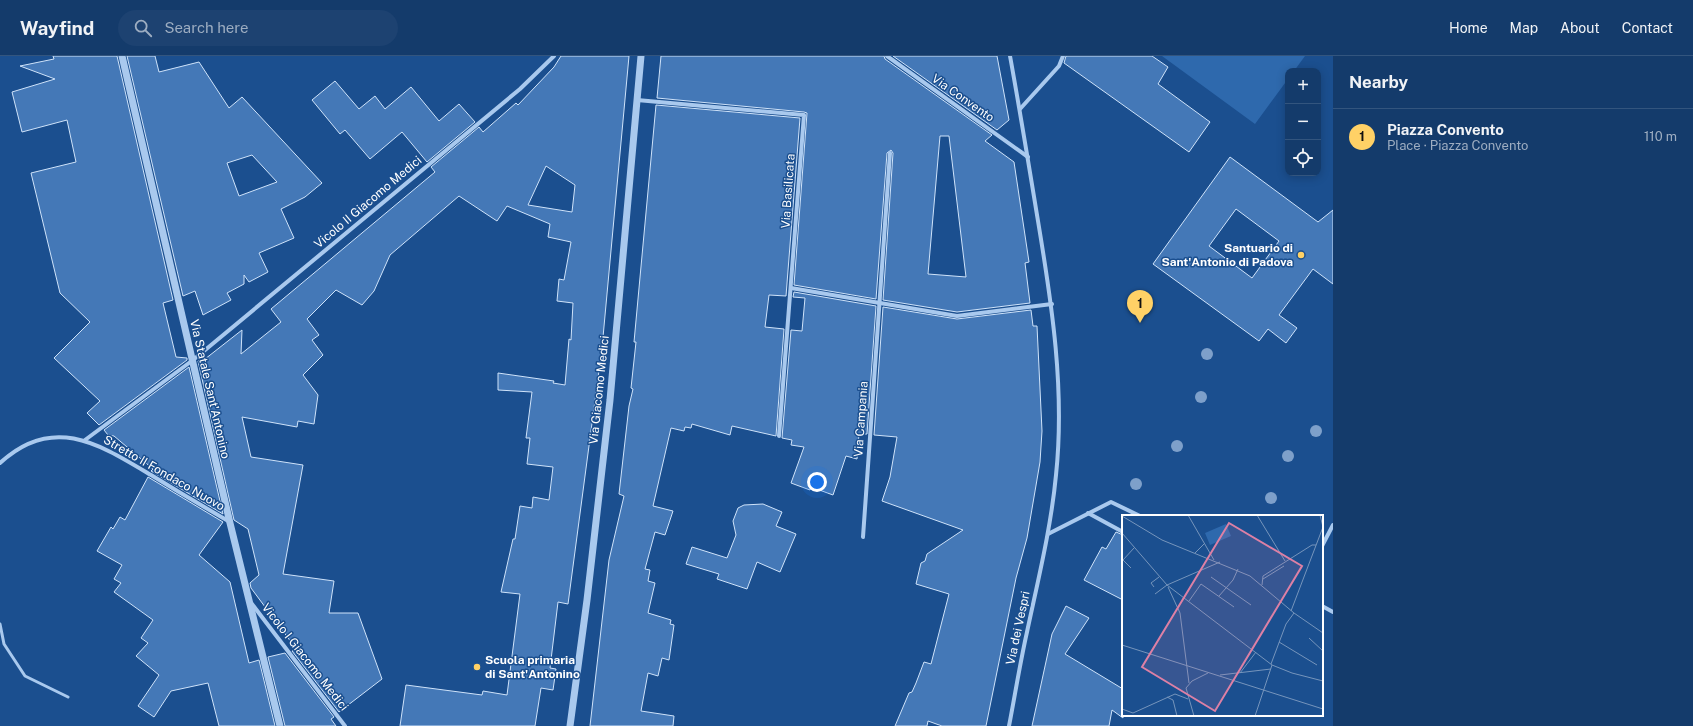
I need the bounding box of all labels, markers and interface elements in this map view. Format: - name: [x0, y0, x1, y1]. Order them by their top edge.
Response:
- search box: [118, 10, 398, 46]
- text: Wayfind: [20, 17, 94, 39]
- icon: search: [132, 17, 154, 39]
- text: Search here: [164, 19, 249, 36]
- text: Home: [1449, 20, 1488, 36]
- text: Map: [1510, 20, 1538, 36]
- text: About: [1560, 20, 1600, 36]
- text: Contact: [1622, 20, 1673, 36]
- map controls: [1285, 68, 1321, 176]
- button: +: [1285, 68, 1321, 104]
- street label: Via Convento: [929, 71, 997, 125]
- text: Nearby: [1349, 72, 1408, 92]
- button: −: [1285, 104, 1321, 140]
- text: Piazza Convento: [1387, 121, 1504, 138]
- text: 1: [1359, 129, 1365, 144]
- text: 110 m: [1644, 129, 1677, 144]
- text: Place · Piazza Convento: [1387, 138, 1528, 153]
- button: locate: [1285, 140, 1321, 176]
- street label: Vicolo II Giacomo Medici: [312, 153, 424, 251]
- street label: Via Basilicata: [778, 153, 798, 229]
- place label: Santuario di Sant'Antonio di Padova: [1161, 241, 1293, 269]
- marker: Santuario di Sant'Antonio di Padova: [1296, 250, 1306, 260]
- pin: 1: [1127, 290, 1153, 323]
- street label: Via Statale Sant'Antonino: [187, 318, 233, 460]
- street label: Via Giacomo Medici: [586, 335, 612, 445]
- street label: Via Campania: [851, 381, 871, 457]
- street label: Stretto II Fondaco Nuovo: [101, 433, 227, 514]
- your location: [807, 472, 827, 492]
- inset map: [1122, 515, 1323, 716]
- street label: Via dei Vespri: [1003, 590, 1033, 666]
- street label: Vicolo I Giacomo Medici: [259, 601, 351, 713]
- place label: Scuola primaria di Sant'Antonino: [485, 653, 580, 681]
- marker: Scuola primaria di Sant'Antonino: [472, 662, 482, 672]

